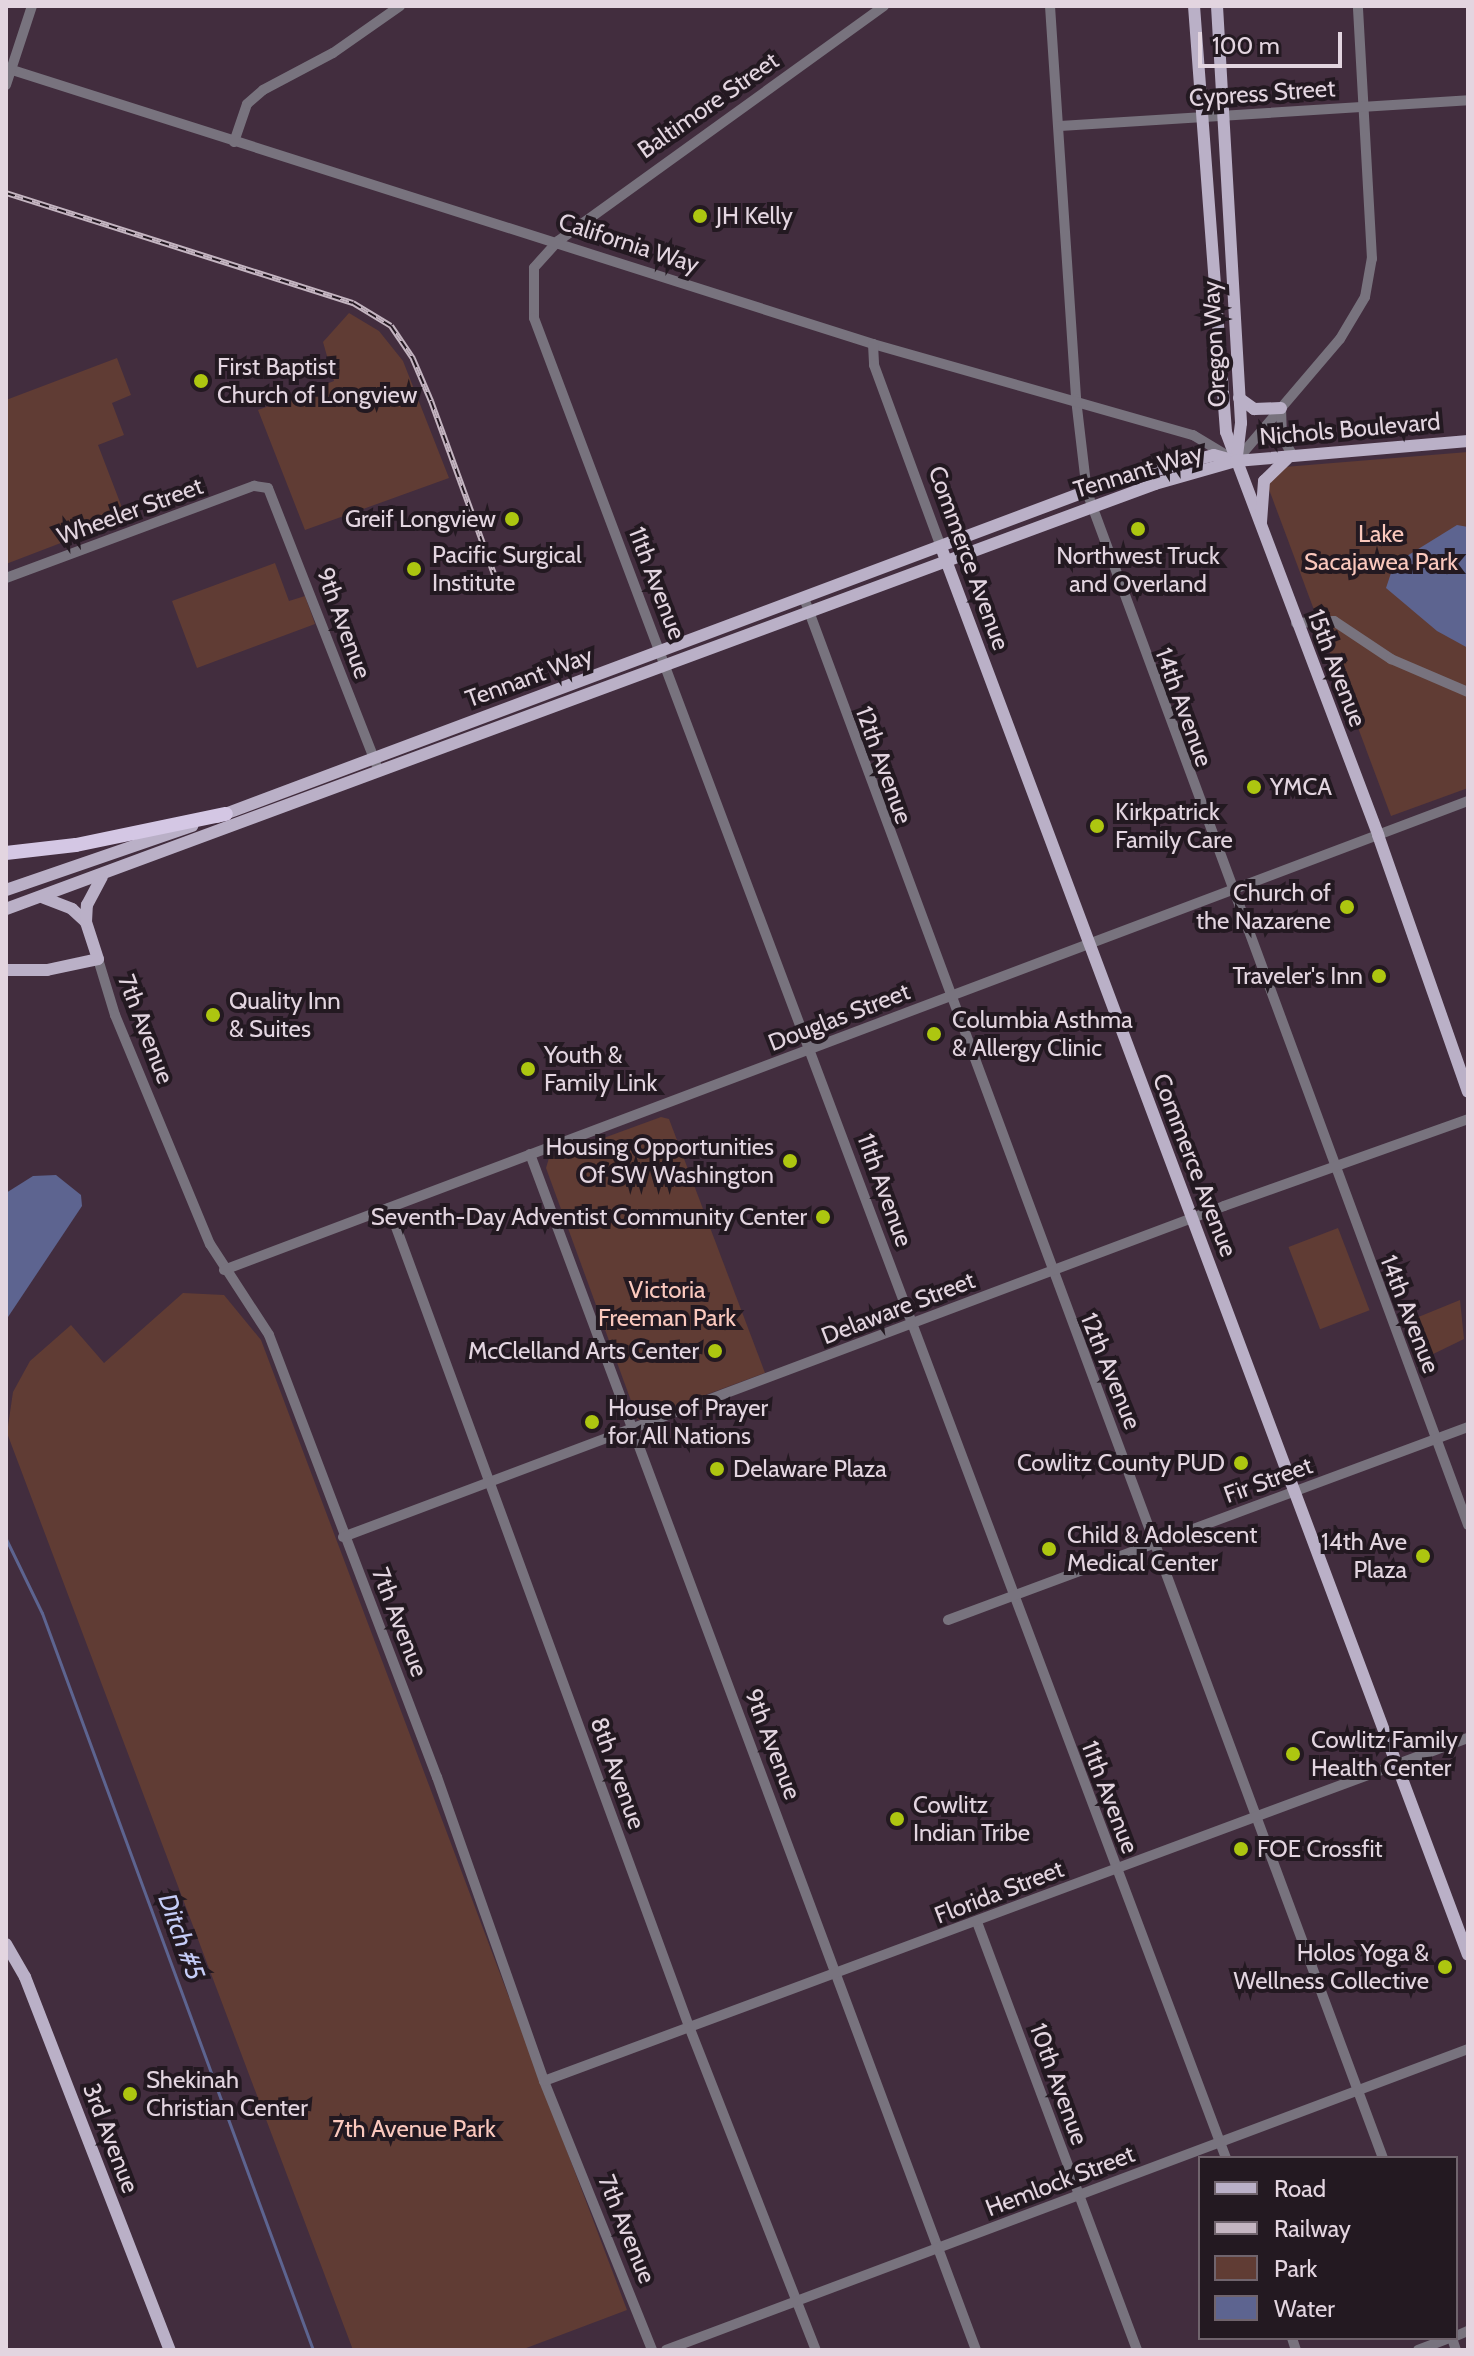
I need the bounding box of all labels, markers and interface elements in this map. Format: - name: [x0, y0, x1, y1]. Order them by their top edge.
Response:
- scale bar: [1202, 16, 1346, 66]
- text: 100 m: [1212, 31, 1280, 60]
- street label: Baltimore Street: [632, 46, 784, 164]
- street label: Cypress Street: [1188, 74, 1336, 112]
- place label: JH Kelly: [716, 202, 793, 230]
- street label: California Way: [555, 207, 703, 279]
- marker: JH Kelly: [691, 207, 709, 225]
- street label: Oregon Way: [1196, 280, 1232, 408]
- place label: First Baptist Church of Longview: [217, 353, 417, 409]
- marker: First Baptist Church of Longview: [192, 372, 210, 390]
- street label: Nichols Boulevard: [1258, 407, 1442, 451]
- street label: Tennant Way: [1070, 438, 1206, 504]
- street label: Commerce Avenue: [922, 462, 1016, 654]
- street label: Wheeler Street: [53, 471, 207, 551]
- place label: Greif Longview: [345, 505, 496, 533]
- marker: Greif Longview: [503, 510, 521, 528]
- marker: Northwest Truck and Overland: [1129, 520, 1147, 538]
- park label: Lake Sacajawea Park: [1304, 520, 1458, 576]
- street label: 11th Avenue: [622, 523, 692, 643]
- place label: Pacific Surgical Institute: [432, 541, 582, 597]
- place label: Northwest Truck and Overland: [1056, 542, 1220, 598]
- marker: Pacific Surgical Institute: [403, 558, 425, 580]
- street label: 9th Avenue: [311, 563, 377, 683]
- street label: 15th Avenue: [1301, 605, 1373, 731]
- street label: Tennant Way: [462, 641, 596, 713]
- street label: 14th Avenue: [1149, 644, 1219, 770]
- street label: 12th Avenue: [849, 702, 919, 828]
- place label: YMCA: [1270, 773, 1332, 801]
- marker: YMCA: [1245, 778, 1263, 796]
- place label: Kirkpatrick Family Care: [1115, 798, 1233, 854]
- marker: Kirkpatrick Family Care: [1086, 815, 1108, 837]
- place label: Church of the Nazarene: [1196, 879, 1331, 935]
- marker: Church of the Nazarene: [1338, 898, 1356, 916]
- place label: Traveler's Inn: [1233, 962, 1363, 990]
- marker: Traveler's Inn: [1370, 967, 1388, 985]
- street label: 7th Avenue: [112, 970, 180, 1088]
- street label: Douglas Street: [764, 977, 914, 1057]
- place label: Quality Inn & Suites: [229, 987, 341, 1043]
- marker: Quality Inn & Suites: [204, 1006, 222, 1024]
- place label: Columbia Asthma & Allergy Clinic: [952, 1006, 1133, 1062]
- marker: Columbia Asthma & Allergy Clinic: [923, 1023, 945, 1045]
- place label: Youth & Family Link: [544, 1041, 657, 1097]
- marker: Youth & Family Link: [519, 1060, 537, 1078]
- street label: Commerce Avenue: [1147, 1069, 1243, 1261]
- street label: 11th Avenue: [851, 1130, 919, 1250]
- place label: Housing Opportunities Of SW Washington: [545, 1133, 774, 1189]
- marker: Housing Opportunities Of SW Washington: [781, 1152, 799, 1170]
- place label: Seventh-Day Adventist Community Center: [371, 1203, 807, 1231]
- marker: Seventh-Day Adventist Community Center: [814, 1208, 832, 1226]
- street label: 14th Avenue: [1374, 1251, 1446, 1377]
- street label: Delaware Street: [817, 1266, 979, 1350]
- park label: Victoria Freeman Park: [598, 1276, 736, 1332]
- street label: 12th Avenue: [1075, 1309, 1147, 1433]
- place label: McClelland Arts Center: [468, 1337, 699, 1365]
- marker: McClelland Arts Center: [706, 1342, 724, 1360]
- place label: House of Prayer for All Nations: [608, 1394, 768, 1450]
- marker: House of Prayer for All Nations: [583, 1413, 601, 1431]
- place label: Cowlitz County PUD: [1017, 1449, 1225, 1477]
- street label: Fir Street: [1220, 1451, 1316, 1509]
- marker: Cowlitz County PUD: [1232, 1454, 1250, 1472]
- place label: Delaware Plaza: [733, 1455, 887, 1483]
- marker: Delaware Plaza: [708, 1460, 726, 1478]
- place label: Child & Adolescent Medical Center: [1067, 1521, 1257, 1577]
- place label: 14th Ave Plaza: [1321, 1528, 1407, 1584]
- marker: Child & Adolescent Medical Center: [1038, 1538, 1060, 1560]
- marker: 14th Ave Plaza: [1414, 1547, 1432, 1565]
- street label: 7th Avenue: [366, 1563, 434, 1681]
- street label: 9th Avenue: [739, 1685, 807, 1803]
- street label: 8th Avenue: [584, 1713, 652, 1833]
- place label: Cowlitz Family Health Center: [1311, 1726, 1458, 1782]
- street label: 11th Avenue: [1075, 1737, 1145, 1857]
- marker: Cowlitz Family Health Center: [1282, 1743, 1304, 1765]
- place label: Cowlitz Indian Tribe: [913, 1791, 1030, 1847]
- marker: Cowlitz Indian Tribe: [888, 1810, 906, 1828]
- place label: FOE Crossfit: [1257, 1835, 1383, 1863]
- marker: FOE Crossfit: [1232, 1840, 1250, 1858]
- street label: Florida Street: [930, 1854, 1068, 1930]
- water label: Ditch #5: [151, 1889, 211, 1985]
- place label: Holos Yoga & Wellness Collective: [1234, 1939, 1429, 1995]
- marker: Holos Yoga & Wellness Collective: [1436, 1958, 1454, 1976]
- street label: 10th Avenue: [1024, 2019, 1094, 2149]
- place label: Shekinah Christian Center: [146, 2066, 308, 2122]
- street label: 3rd Avenue: [77, 2079, 145, 2197]
- marker: Shekinah Christian Center: [121, 2085, 139, 2103]
- park label: 7th Avenue Park: [332, 2115, 496, 2143]
- street label: Hemlock Street: [981, 2139, 1139, 2223]
- legend: [1198, 2156, 1458, 2340]
- street label: 7th Avenue: [592, 2170, 662, 2288]
- text: Road: [1274, 2174, 1326, 2203]
- text: Railway: [1274, 2214, 1351, 2243]
- text: Park: [1274, 2254, 1317, 2283]
- text: Water: [1274, 2294, 1335, 2323]

